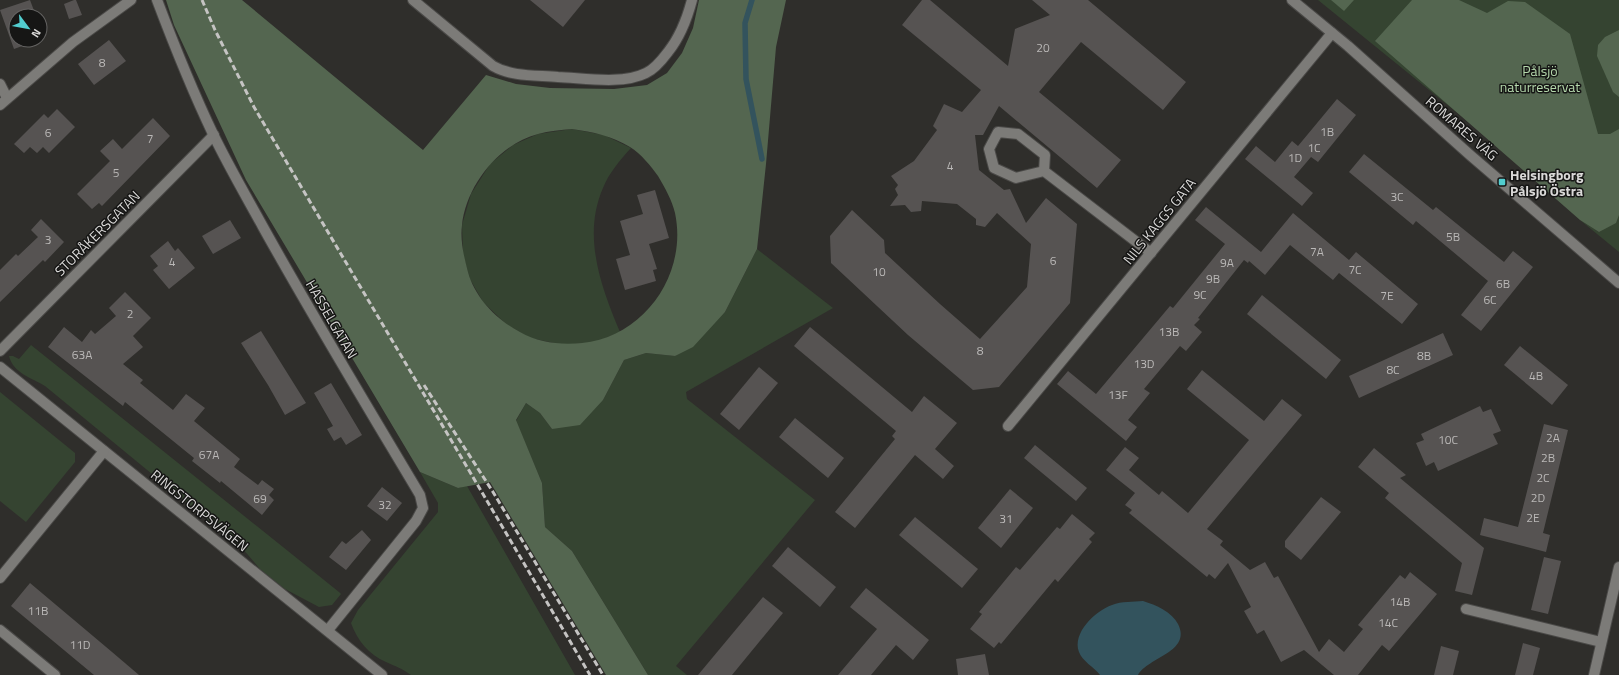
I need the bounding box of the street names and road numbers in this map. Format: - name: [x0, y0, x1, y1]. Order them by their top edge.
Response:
- street label: ROMARES VÄG: [1421, 91, 1503, 165]
- street label: NILS KAGGS GATA: [1118, 173, 1201, 269]
- street label: STORÅKERSGATAN: [49, 185, 145, 281]
- street label: HASSELGATAN: [301, 276, 363, 362]
- street label: RINGSTORPSVÄGEN: [147, 464, 253, 556]

